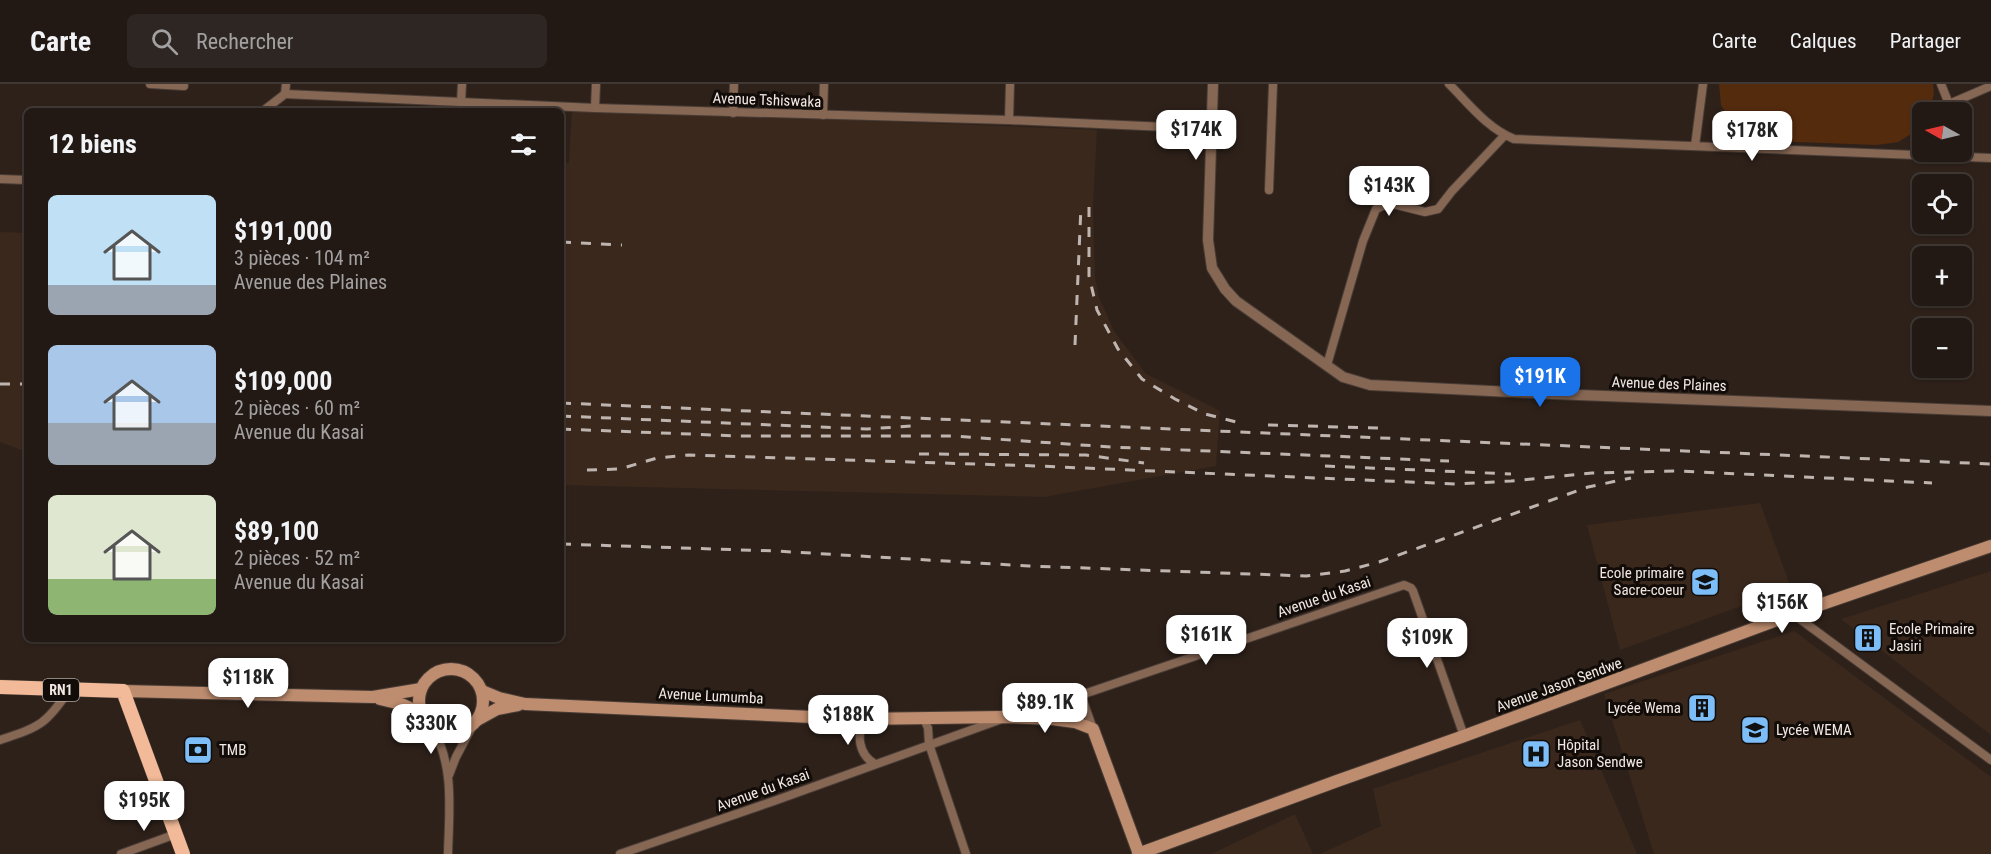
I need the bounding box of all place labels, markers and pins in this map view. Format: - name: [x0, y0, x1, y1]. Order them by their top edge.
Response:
- pin: $174K: [1154, 110, 1238, 161]
- pin: $178K: [1710, 111, 1794, 162]
- pin: $143K: [1347, 166, 1431, 217]
- pin: $191K: [1498, 357, 1582, 408]
- place label: Ecole primaire Sacre-coeur: [1600, 564, 1684, 599]
- school or university icon: Ecole primaire Sacre-coeur: [1689, 566, 1721, 598]
- pin: $156K: [1740, 583, 1824, 634]
- pin: $161K: [1164, 615, 1248, 666]
- pin: $109K: [1385, 618, 1469, 669]
- place label: Ecole Primaire Jasiri: [1889, 620, 1974, 655]
- building icon: Ecole Primaire Jasiri: [1852, 622, 1884, 654]
- pin: $118K: [206, 658, 290, 709]
- pin: $89.1K: [996, 683, 1094, 734]
- building icon: Lycée Wema: [1686, 692, 1718, 724]
- pin: $188K: [806, 695, 890, 746]
- place label: Lycée Wema: [1608, 699, 1681, 717]
- pin: $330K: [389, 704, 473, 755]
- school or university icon: Lycée WEMA: [1739, 714, 1771, 746]
- place label: Lycée WEMA: [1776, 721, 1852, 739]
- bank icon: TMB: [182, 734, 214, 766]
- place label: Hôpital Jason Sendwe: [1557, 736, 1643, 771]
- hospital icon: Hôpital Jason Sendwe: [1520, 738, 1552, 770]
- place label: TMB: [219, 741, 246, 759]
- pin: $195K: [102, 781, 186, 832]

